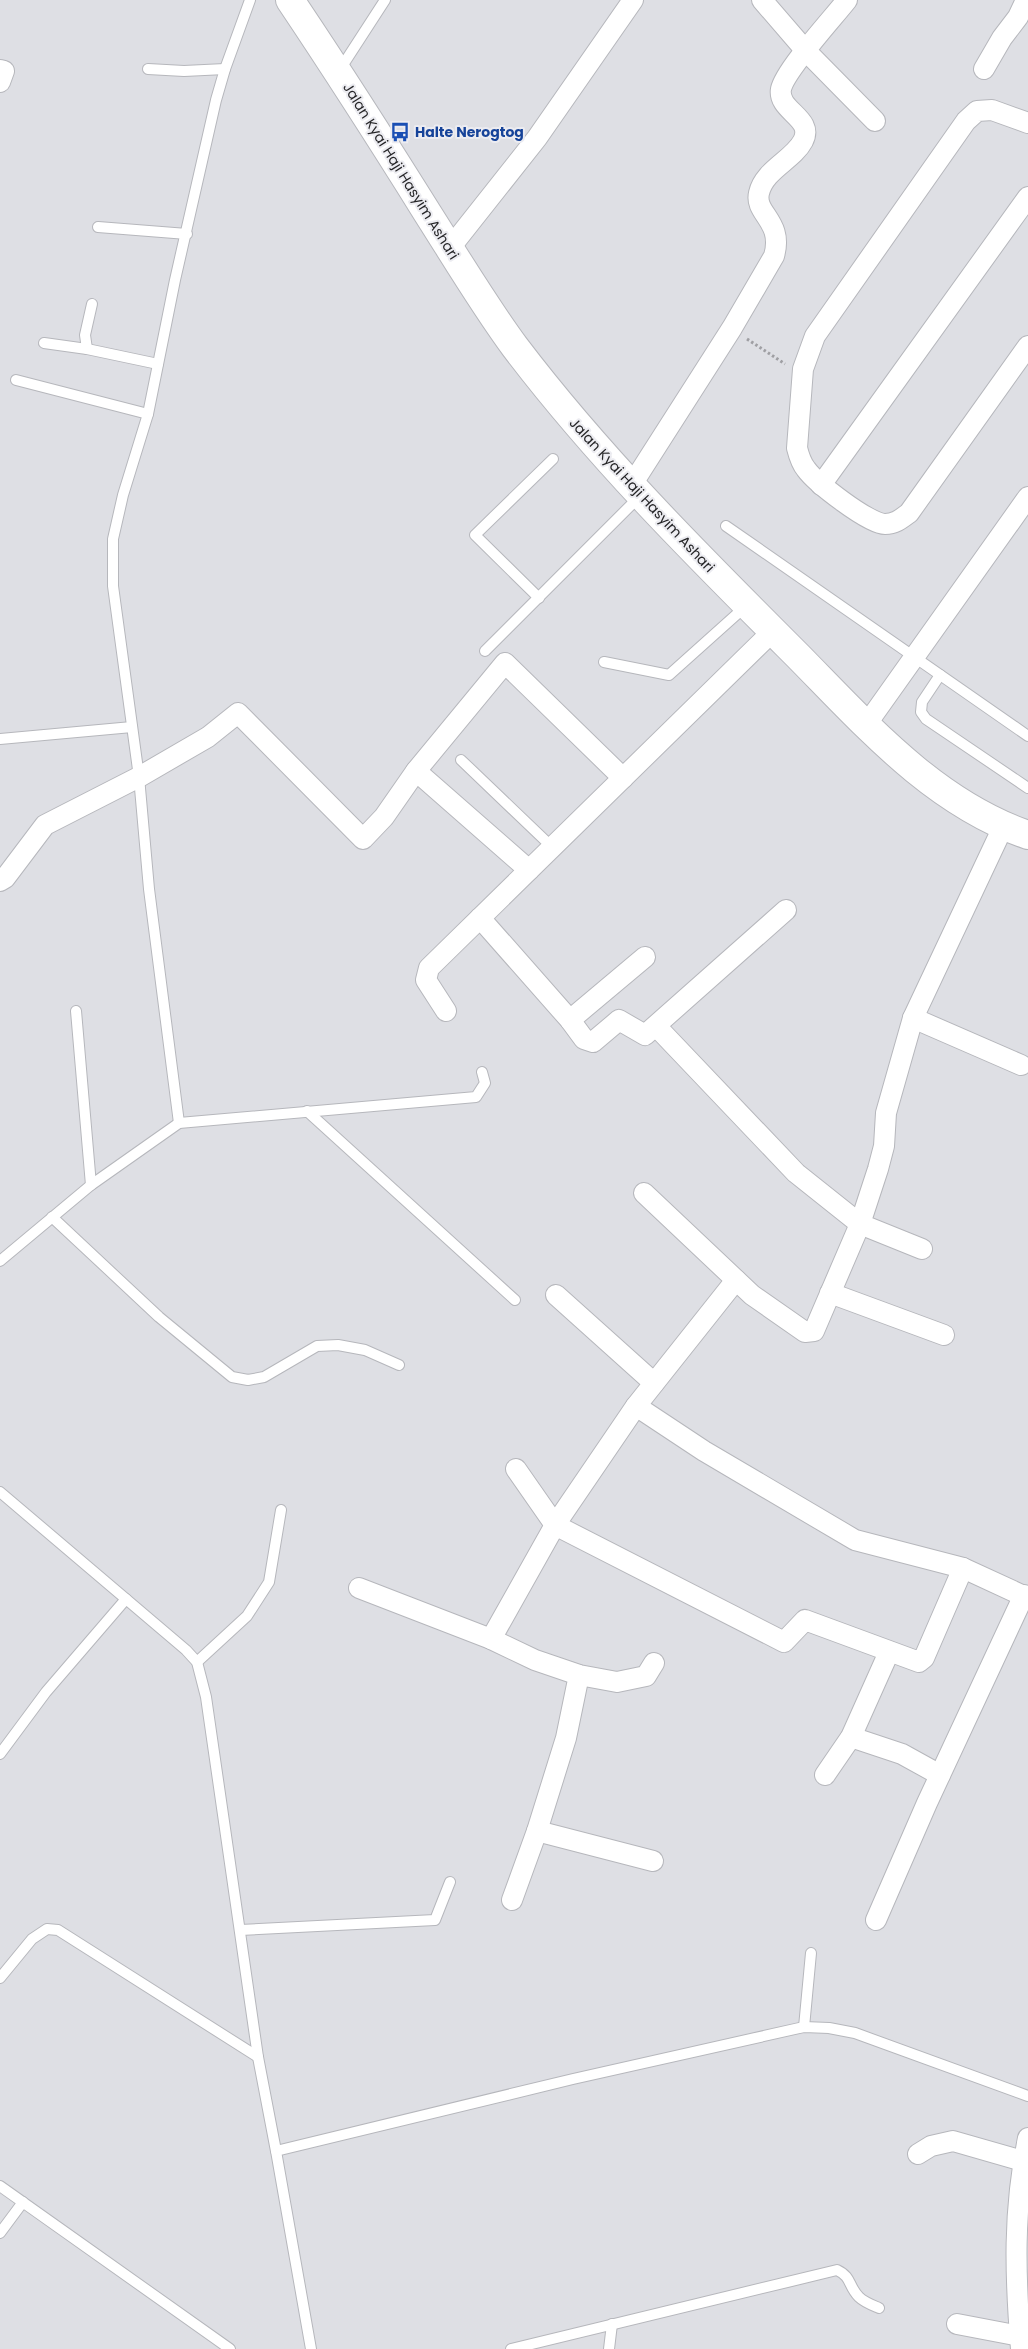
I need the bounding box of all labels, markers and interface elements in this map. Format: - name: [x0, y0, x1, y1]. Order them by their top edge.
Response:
- street label: Jalan Kyai Haji Hasyim Ashari: [338, 79, 464, 263]
- bus stop icon: Halte Nerogtog: [389, 121, 411, 143]
- place label: Halte Nerogtog: [415, 122, 524, 142]
- street label: Jalan Kyai Haji Hasyim Ashari: [565, 413, 719, 577]

